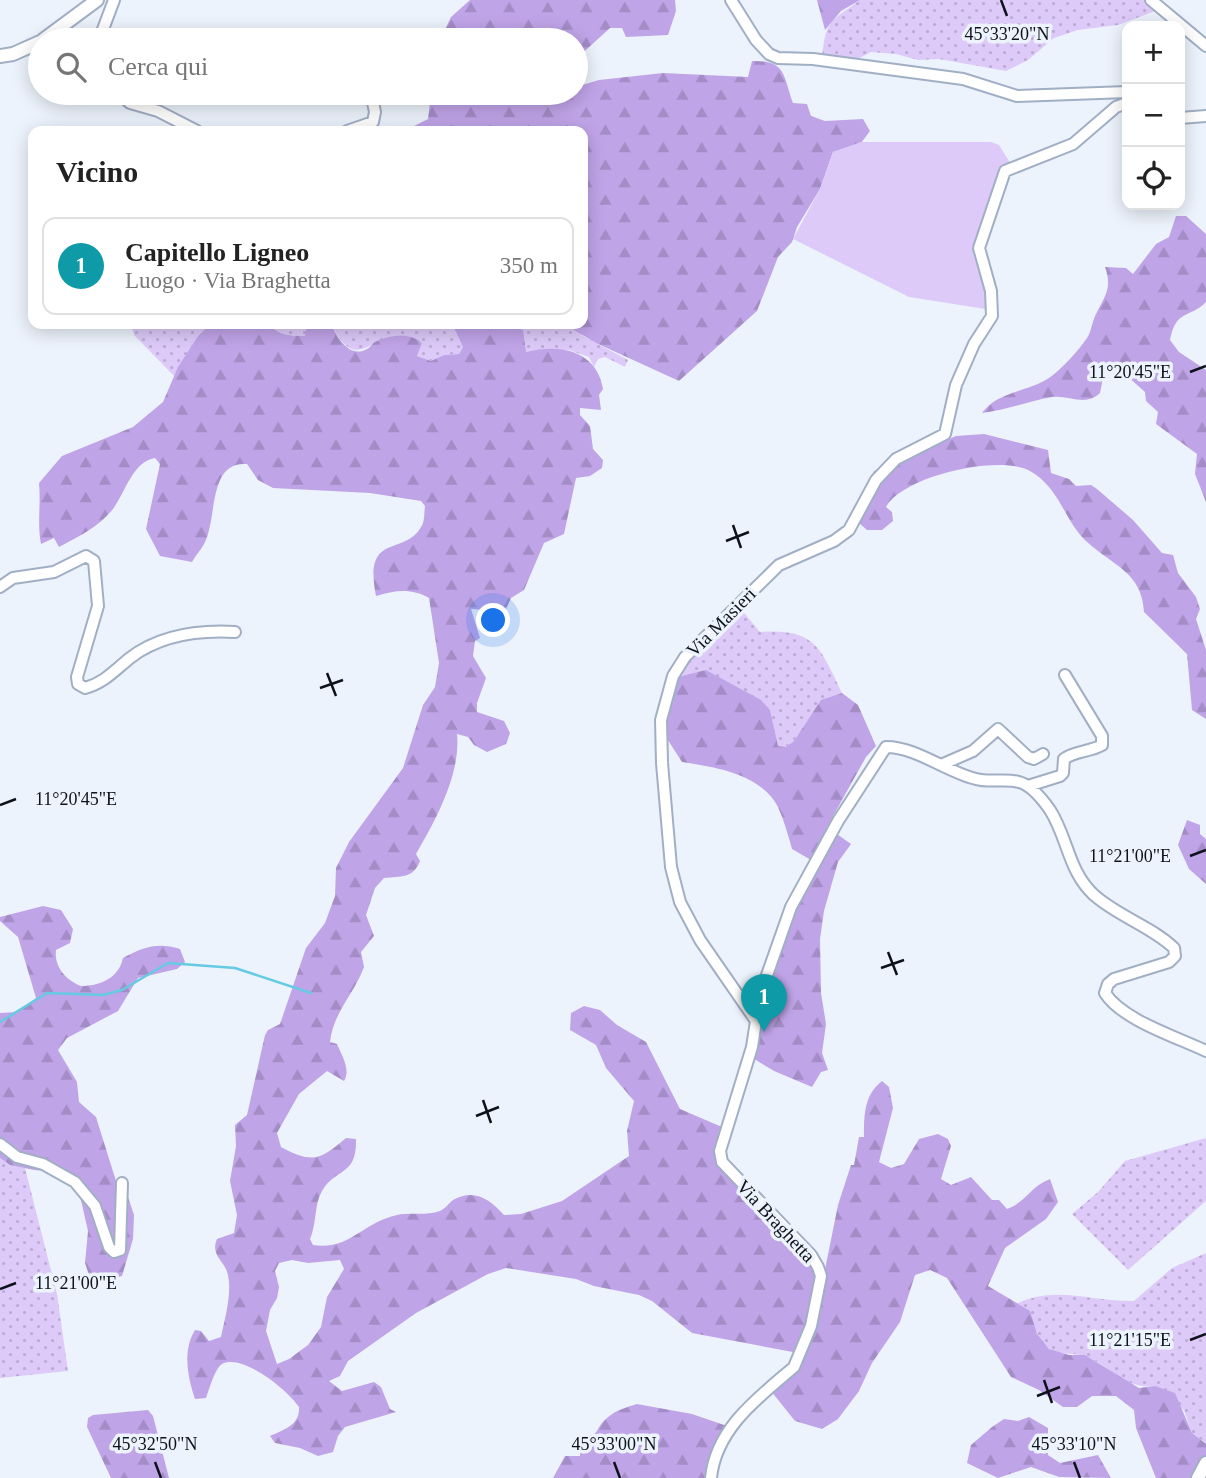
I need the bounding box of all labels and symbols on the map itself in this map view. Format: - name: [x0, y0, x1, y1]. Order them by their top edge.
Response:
- text: 45°33'20"N: [965, 24, 1049, 44]
- text: 11°20'45"E: [1089, 362, 1171, 382]
- street label: Via Masieri: [682, 583, 760, 661]
- your location: [476, 603, 510, 637]
- text: 11°20'45"E: [35, 789, 117, 809]
- text: 11°21'00"E: [1089, 846, 1171, 866]
- pin: 1: [741, 974, 787, 1032]
- street label: Via Braghetta: [733, 1175, 820, 1267]
- text: 11°21'00"E: [35, 1273, 117, 1293]
- text: 11°21'15"E: [1089, 1330, 1171, 1350]
- text: 45°32'50"N: [113, 1434, 197, 1454]
- text: 45°33'00"N: [572, 1434, 656, 1454]
- text: 45°33'10"N: [1032, 1434, 1116, 1454]

